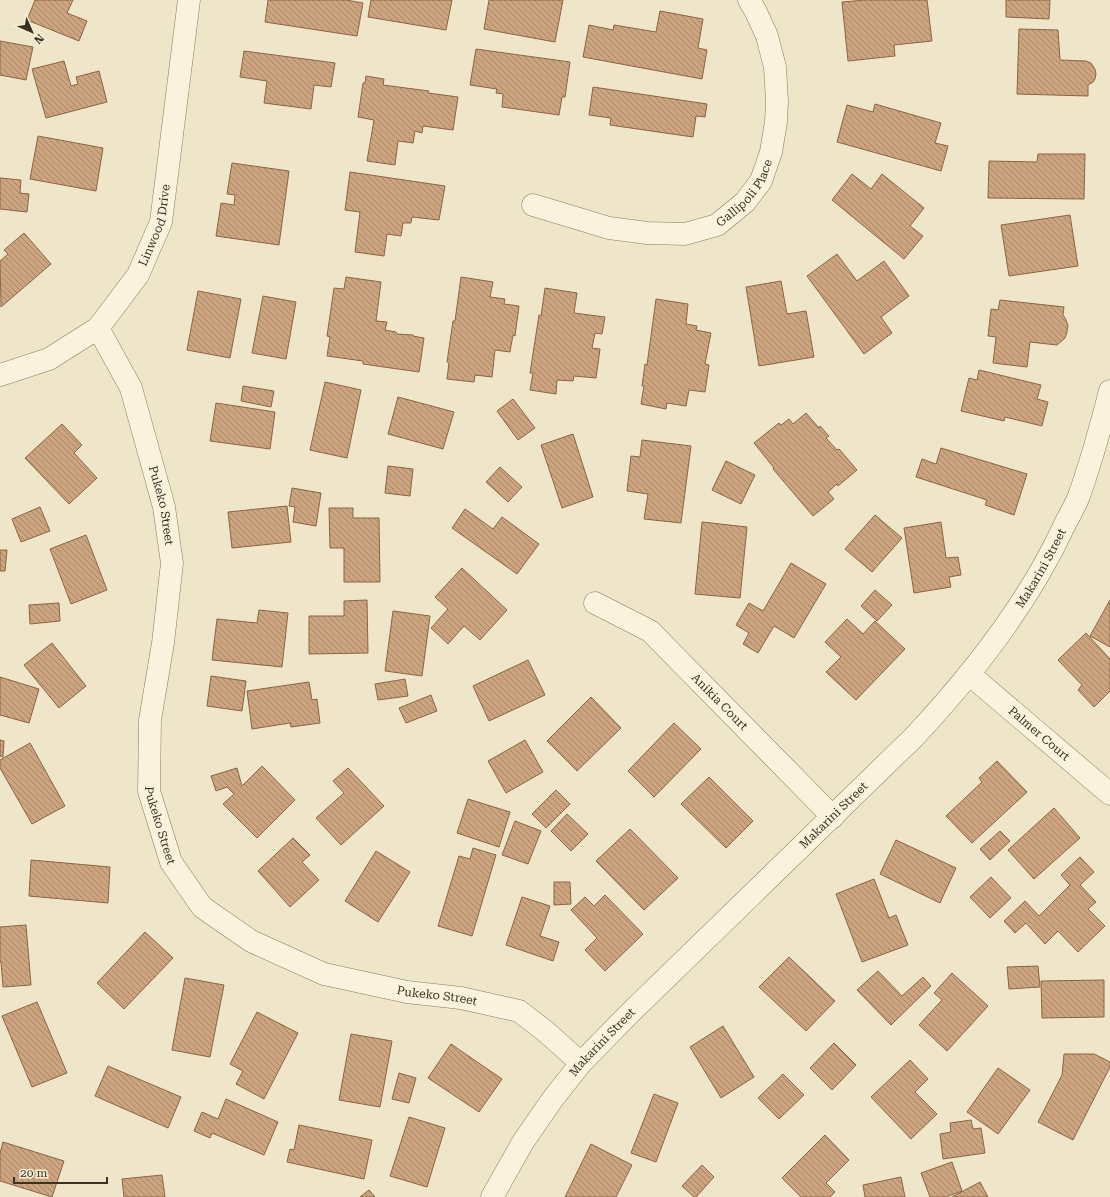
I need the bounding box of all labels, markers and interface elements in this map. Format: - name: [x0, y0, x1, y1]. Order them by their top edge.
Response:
- north arrow: [12, 12, 52, 52]
- text: N: [31, 31, 46, 47]
- street label: Gallipoli Place: [713, 157, 775, 230]
- street label: Linwood Drive: [136, 183, 173, 268]
- street label: Pukeko Street: [146, 464, 176, 547]
- street label: Makarini Street: [1013, 526, 1069, 611]
- street label: Anikia Court: [689, 670, 751, 733]
- street label: Palmer Court: [1005, 704, 1073, 764]
- street label: Makarini Street: [797, 779, 871, 851]
- street label: Pukeko Street: [142, 786, 178, 867]
- street label: Pukeko Street: [395, 983, 479, 1009]
- street label: Makarini Street: [566, 1005, 639, 1079]
- scale bar: [14, 1159, 107, 1185]
- text: 20 m: [20, 1166, 47, 1180]

